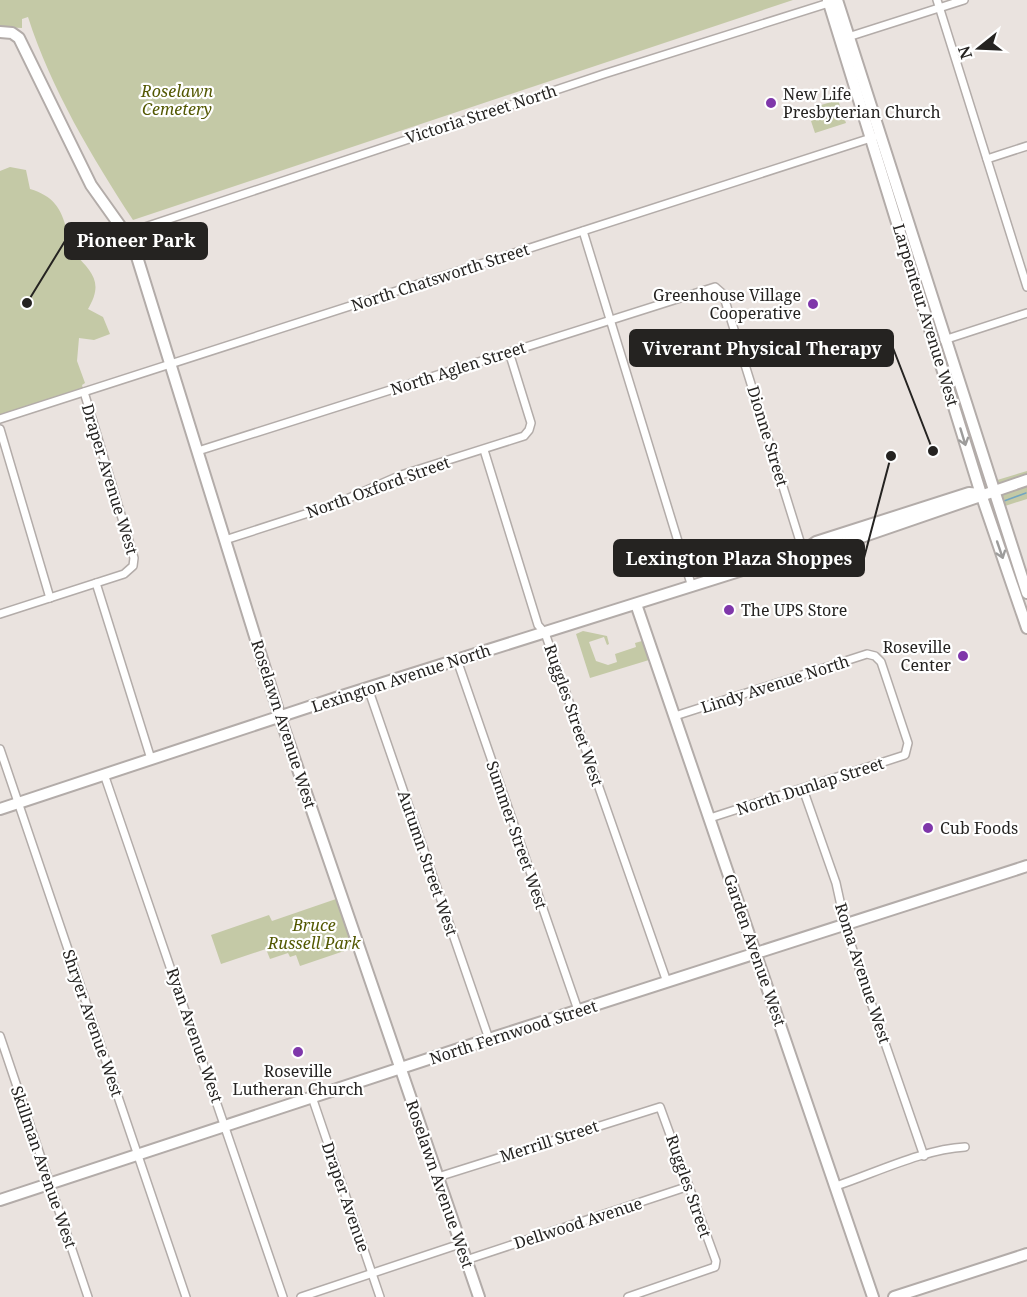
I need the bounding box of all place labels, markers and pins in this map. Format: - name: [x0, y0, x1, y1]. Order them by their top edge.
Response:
- place label: New Life Presbyterian Church: [783, 83, 941, 123]
- marker: New Life Presbyterian Church: [764, 96, 778, 110]
- callout: Pioneer Park: [65, 223, 207, 259]
- place label: Greenhouse Village Cooperative: [653, 284, 801, 324]
- marker: Greenhouse Village Cooperative: [806, 297, 820, 311]
- callout: Viverant Physical Therapy: [630, 330, 893, 366]
- callout: Lexington Plaza Shoppes: [614, 540, 864, 576]
- place label: The UPS Store: [741, 599, 847, 621]
- marker: The UPS Store: [722, 603, 736, 617]
- place label: Roseville Center: [883, 636, 951, 676]
- marker: Roseville Center: [956, 649, 970, 663]
- place label: Cub Foods: [940, 817, 1018, 839]
- marker: Cub Foods: [921, 821, 935, 835]
- marker: Roseville Lutheran Church: [291, 1045, 305, 1059]
- place label: Roseville Lutheran Church: [233, 1060, 363, 1100]

